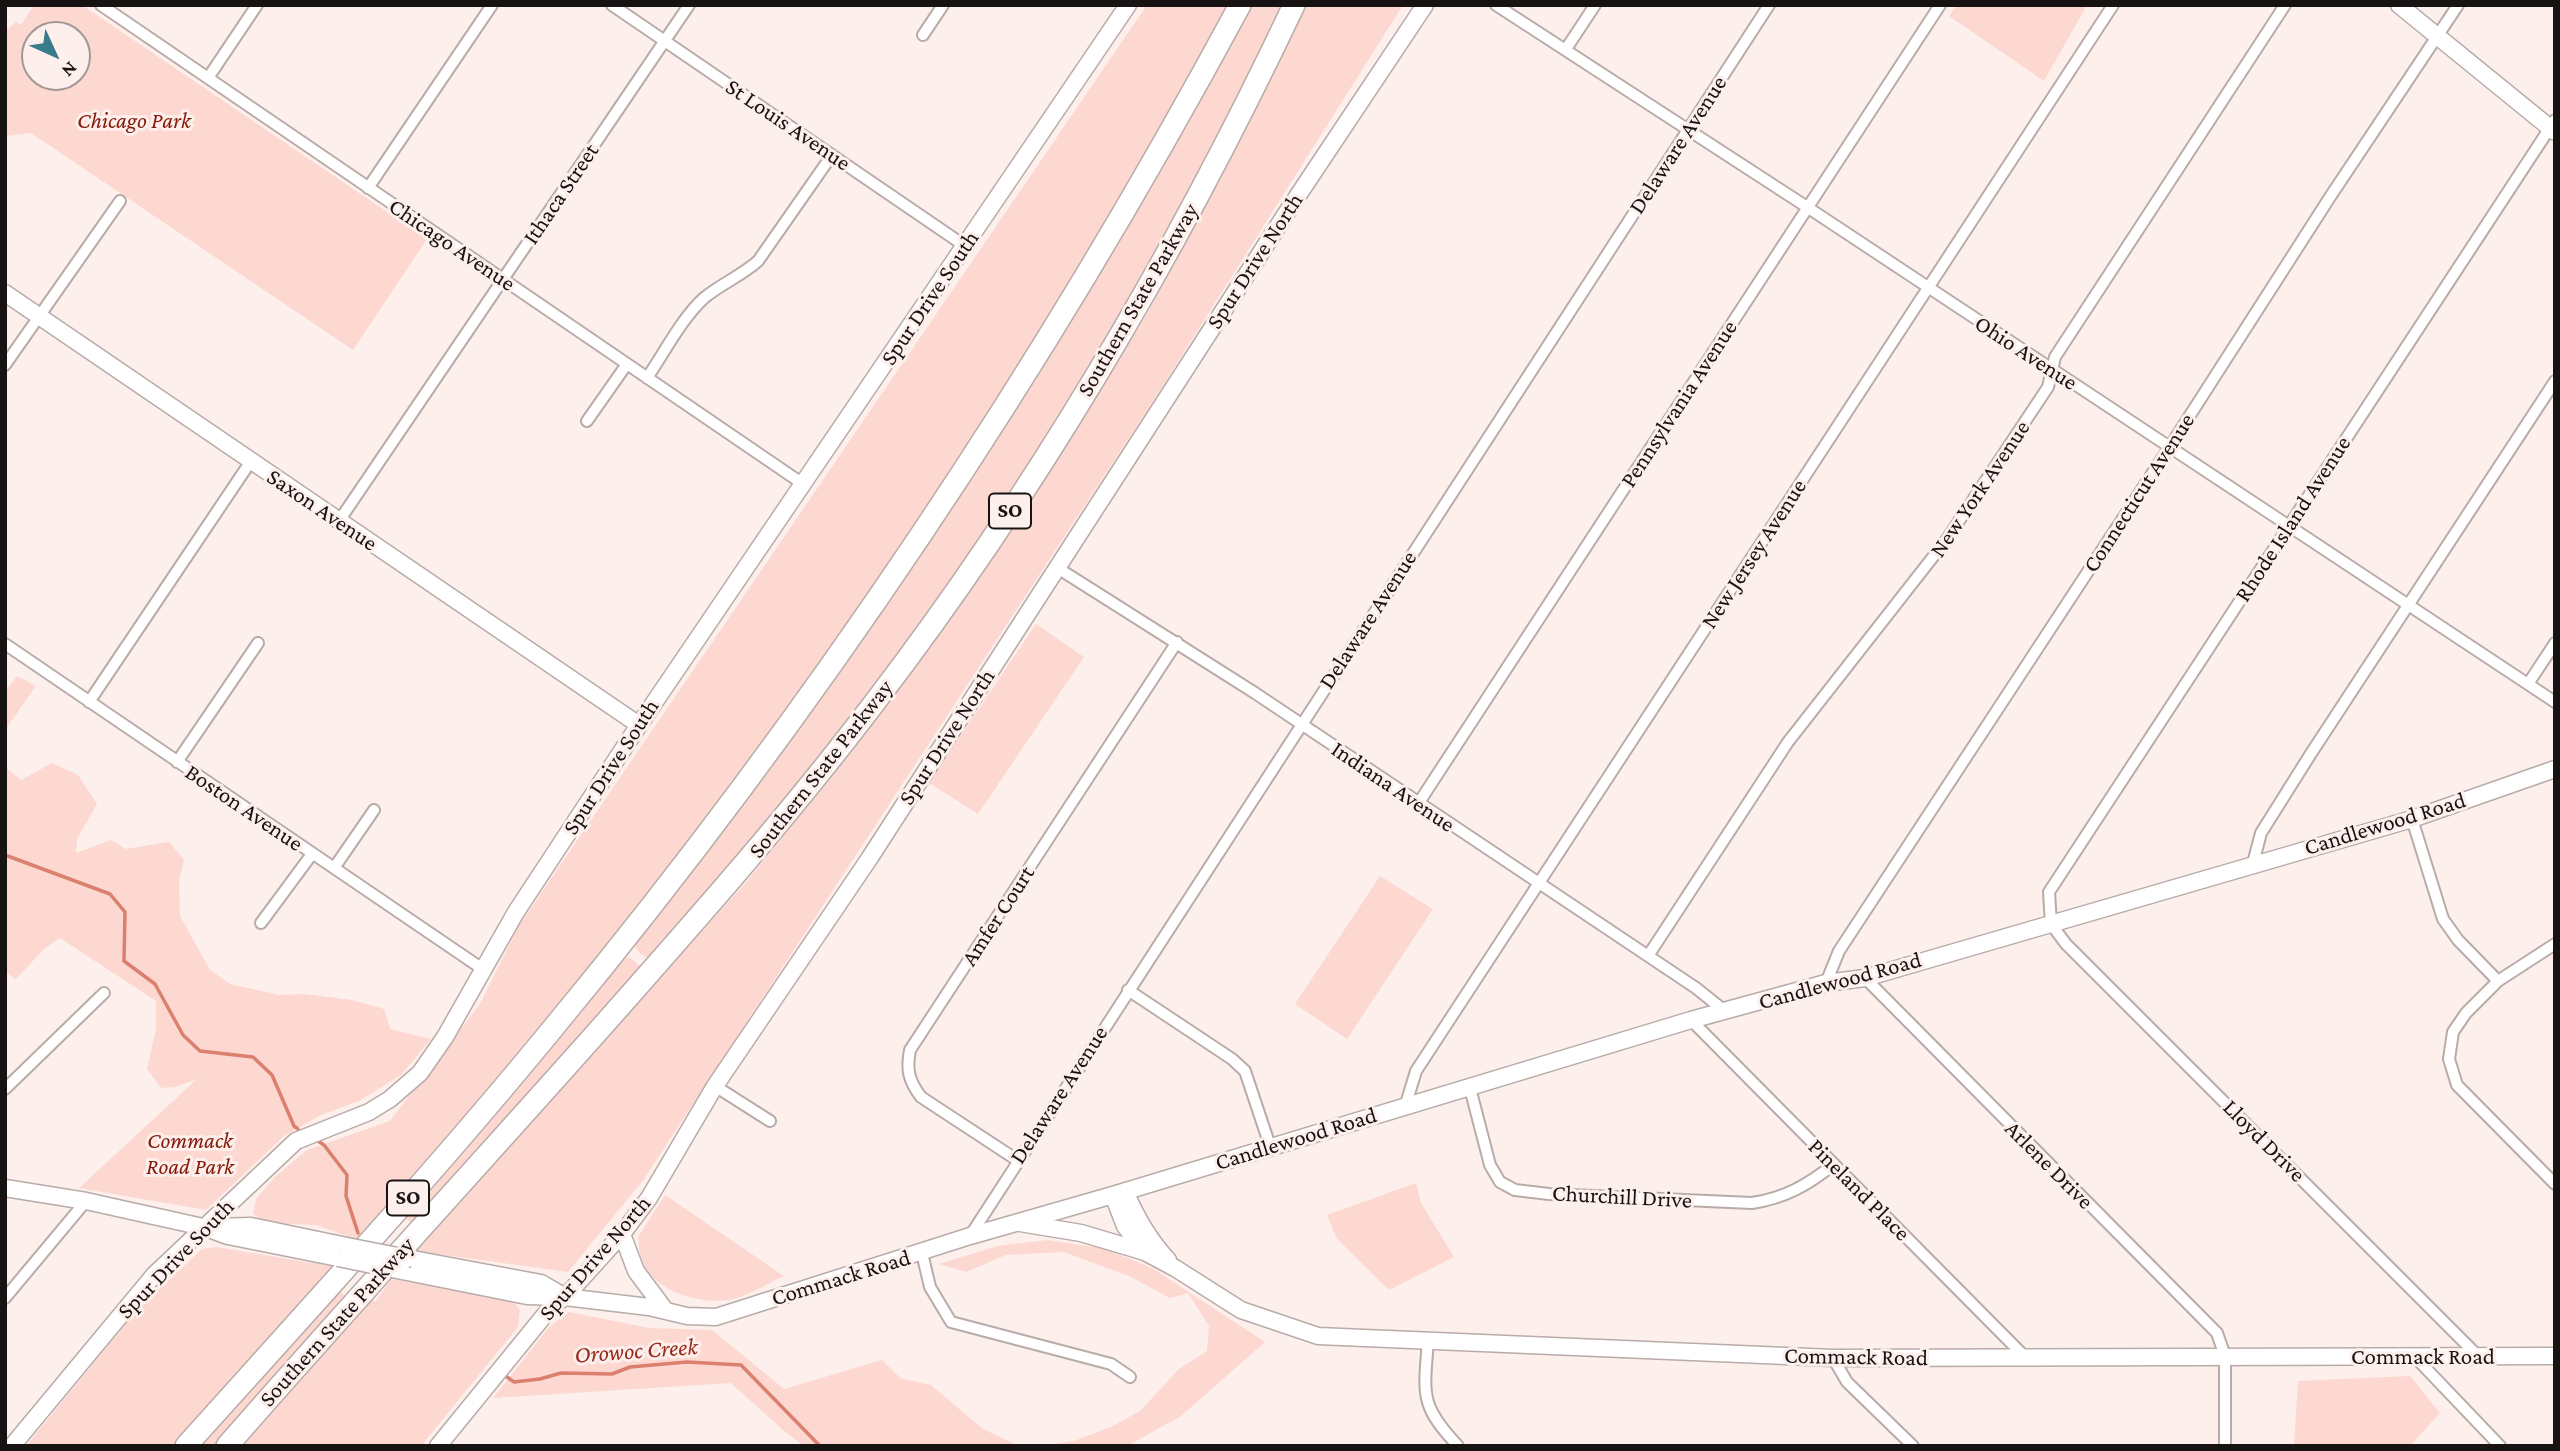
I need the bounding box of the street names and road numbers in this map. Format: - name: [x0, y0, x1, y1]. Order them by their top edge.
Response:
- street label: Delaware Avenue: [1623, 71, 1733, 219]
- street label: St Louis Avenue: [720, 73, 856, 177]
- street label: Ithaca Street: [517, 138, 605, 250]
- street label: Spur Drive North: [1201, 188, 1309, 334]
- street label: Chicago Avenue: [384, 193, 520, 297]
- street label: Southern State Parkway: [1071, 199, 1205, 401]
- street label: Spur Drive South: [875, 226, 985, 370]
- street label: Ohio Avenue: [1969, 309, 2083, 397]
- street label: Pennsylvania Avenue: [1615, 315, 1743, 493]
- street label: Connecticut Avenue: [2077, 408, 2201, 578]
- street label: New York Avenue: [1924, 415, 2036, 563]
- street label: Rhode Island Avenue: [2229, 431, 2357, 607]
- street label: Saxon Avenue: [261, 463, 383, 557]
- street label: New Jersey Avenue: [1695, 474, 1813, 634]
- road number: SO: [989, 494, 1031, 528]
- street label: Delaware Avenue: [1313, 546, 1423, 694]
- street label: Spur Drive North: [893, 664, 1001, 810]
- street label: Southern State Parkway: [743, 674, 899, 864]
- street label: Spur Drive South: [557, 694, 665, 840]
- street label: Indiana Avenue: [1326, 736, 1460, 838]
- street label: Boston Avenue: [180, 758, 308, 858]
- street label: Candlewood Road: [2301, 786, 2469, 862]
- street label: Amfer Court: [955, 861, 1041, 971]
- street label: Candlewood Road: [1756, 946, 1924, 1016]
- street label: Delaware Avenue: [1004, 1021, 1114, 1169]
- street label: Lloyd Drive: [2217, 1094, 2311, 1188]
- street label: Candlewood Road: [1212, 1101, 1380, 1177]
- street label: Arlene Drive: [1999, 1115, 2099, 1215]
- street label: Pineland Place: [1802, 1133, 1916, 1247]
- road number: SO: [387, 1180, 429, 1216]
- street label: Churchill Drive: [1551, 1180, 1693, 1214]
- street label: Spur Drive North: [533, 1190, 657, 1326]
- street label: Spur Drive South: [112, 1193, 240, 1325]
- street label: Southern State Parkway: [254, 1232, 420, 1412]
- street label: Commack Road: [768, 1244, 914, 1312]
- street label: Commack Road: [1784, 1342, 1928, 1372]
- street label: Commack Road: [2351, 1343, 2495, 1371]

